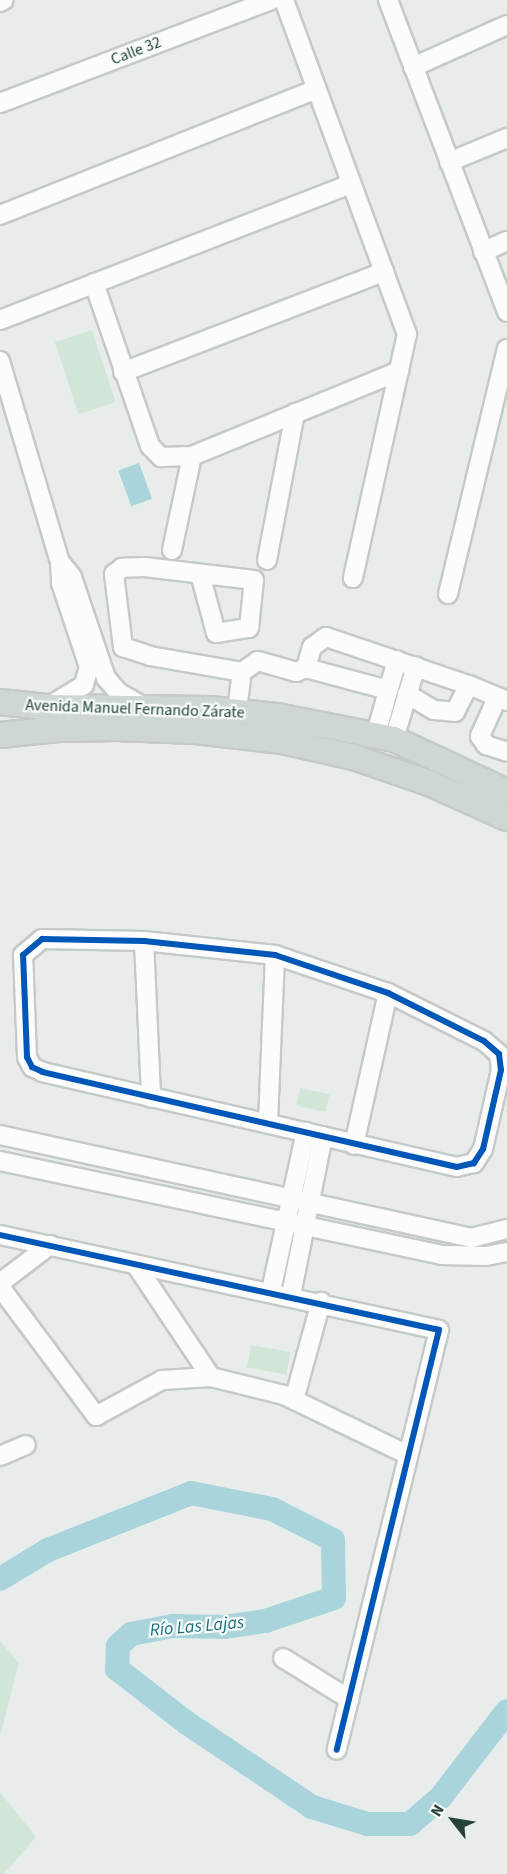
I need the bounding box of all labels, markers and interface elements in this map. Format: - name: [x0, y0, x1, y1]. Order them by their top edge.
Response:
- street label: Calle 32: [108, 33, 164, 69]
- street label: Avenida Manuel Fernando Zárate: [25, 696, 245, 722]
- water label: Río Las Lajas: [149, 1612, 245, 1642]
- north arrow: [423, 1790, 483, 1850]
- text: N: [425, 1801, 450, 1821]

